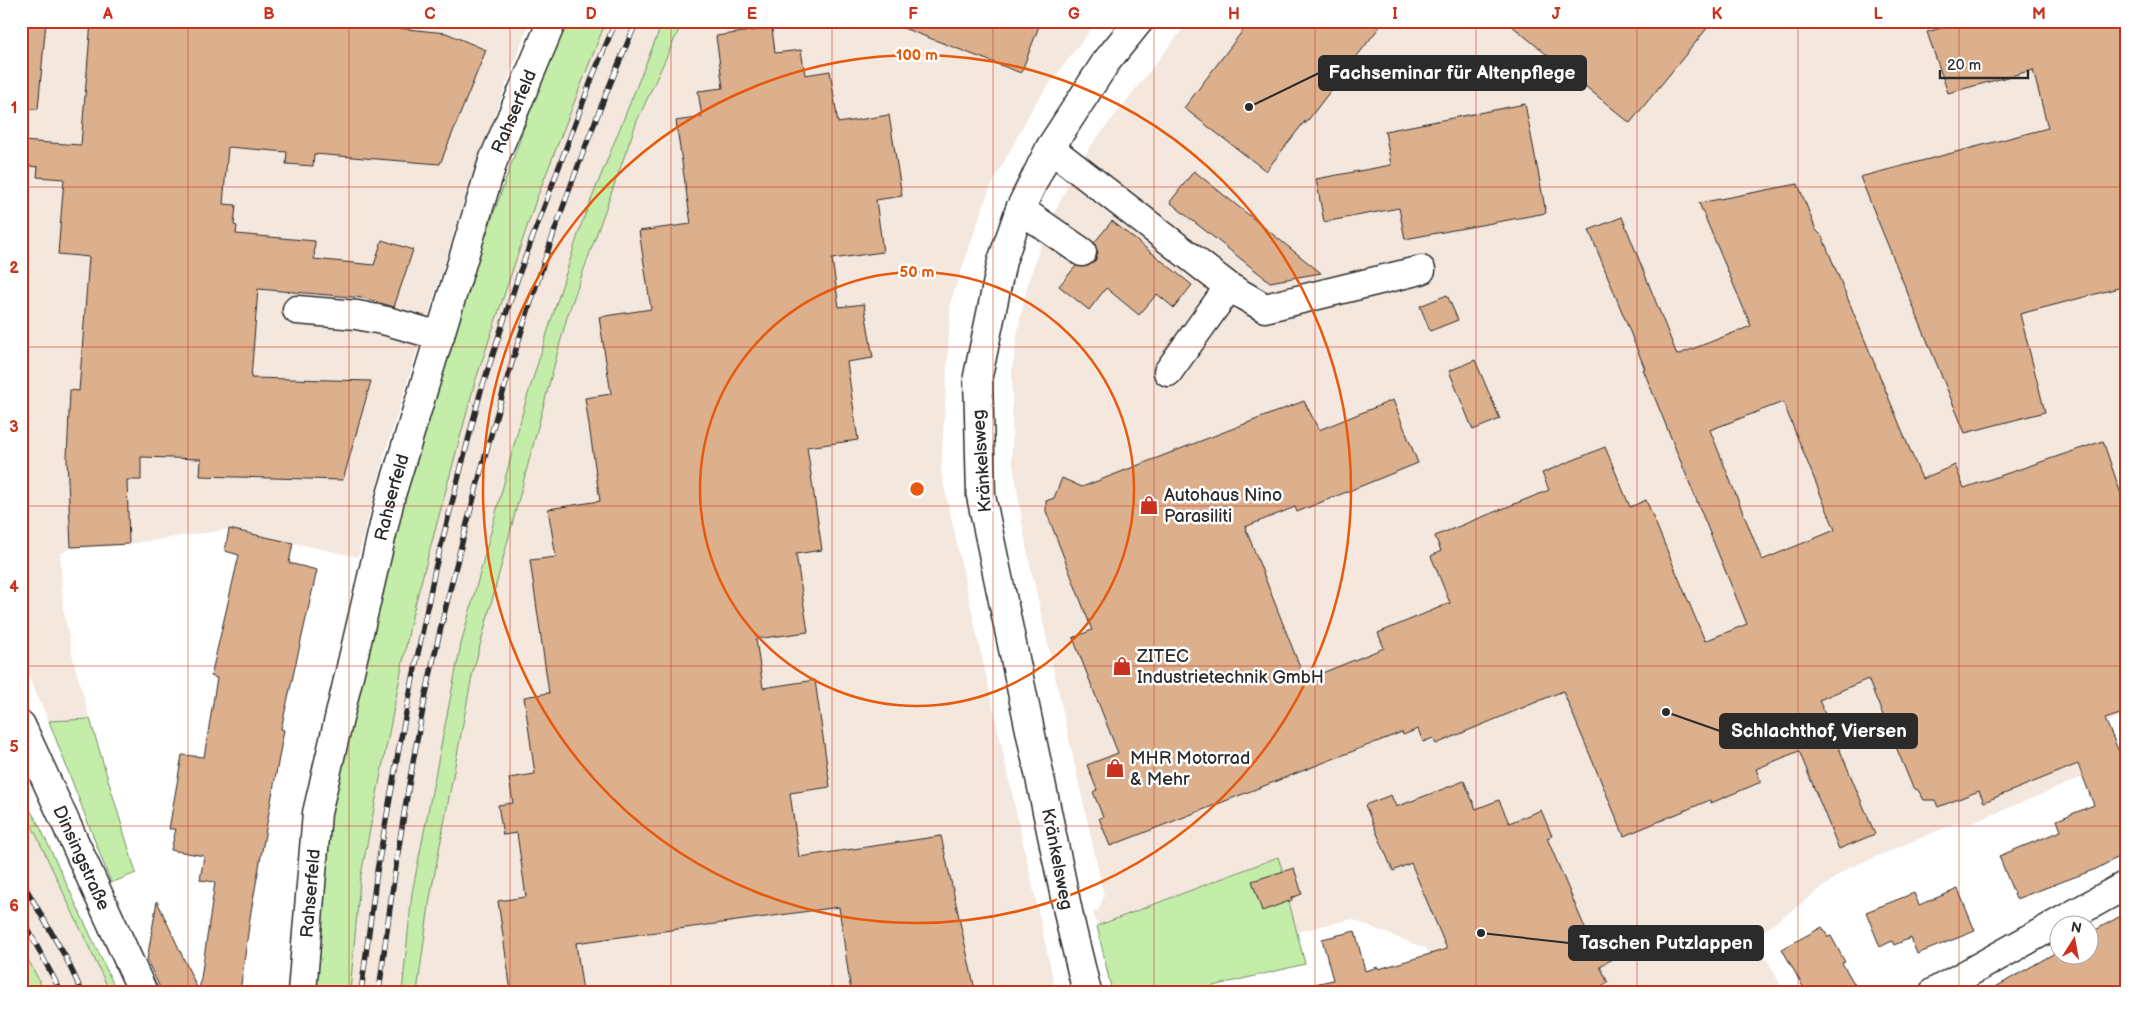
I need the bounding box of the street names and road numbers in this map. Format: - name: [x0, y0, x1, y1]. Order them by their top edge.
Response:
- street label: Rahserfeld: [487, 67, 541, 157]
- street label: Kränkelsweg: [968, 409, 996, 513]
- street label: Rahserfeld: [370, 451, 413, 543]
- street label: Dinsingstraße: [49, 802, 115, 914]
- street label: Kränkelsweg: [1037, 806, 1077, 912]
- street label: Rahserfeld: [296, 848, 324, 939]

